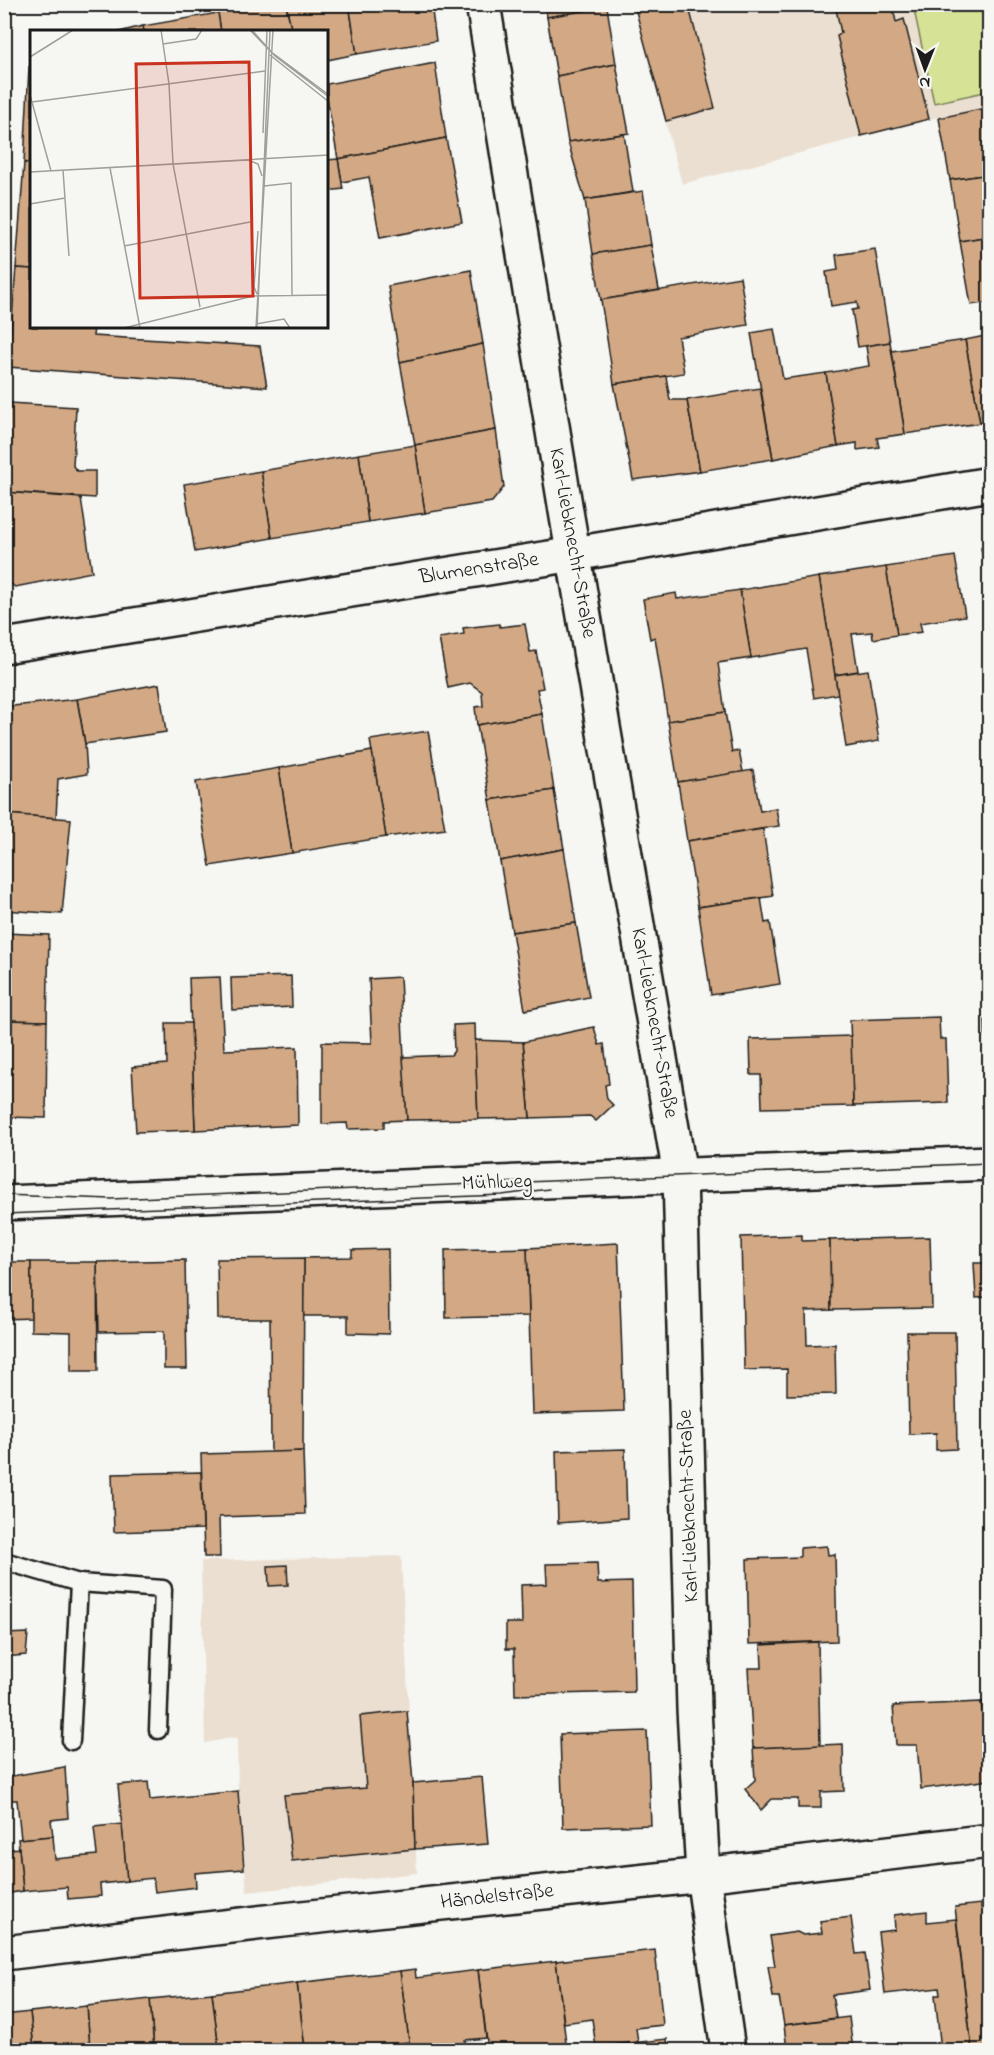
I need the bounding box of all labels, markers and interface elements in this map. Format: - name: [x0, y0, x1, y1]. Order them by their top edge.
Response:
- inset map: [30, 30, 328, 328]
- north arrow: [895, 39, 955, 99]
- text: N: [919, 70, 930, 94]
- street label: Karl-Liebknecht-Straße: [540, 445, 604, 641]
- street label: Blumenstraße: [416, 545, 541, 593]
- street label: Karl-Liebknecht-Straße: [622, 925, 686, 1121]
- street label: Mühlweg: [461, 1167, 533, 1201]
- street label: Karl-Liebknecht-Straße: [671, 1409, 707, 1603]
- street label: Händelstraße: [439, 1876, 556, 1918]

